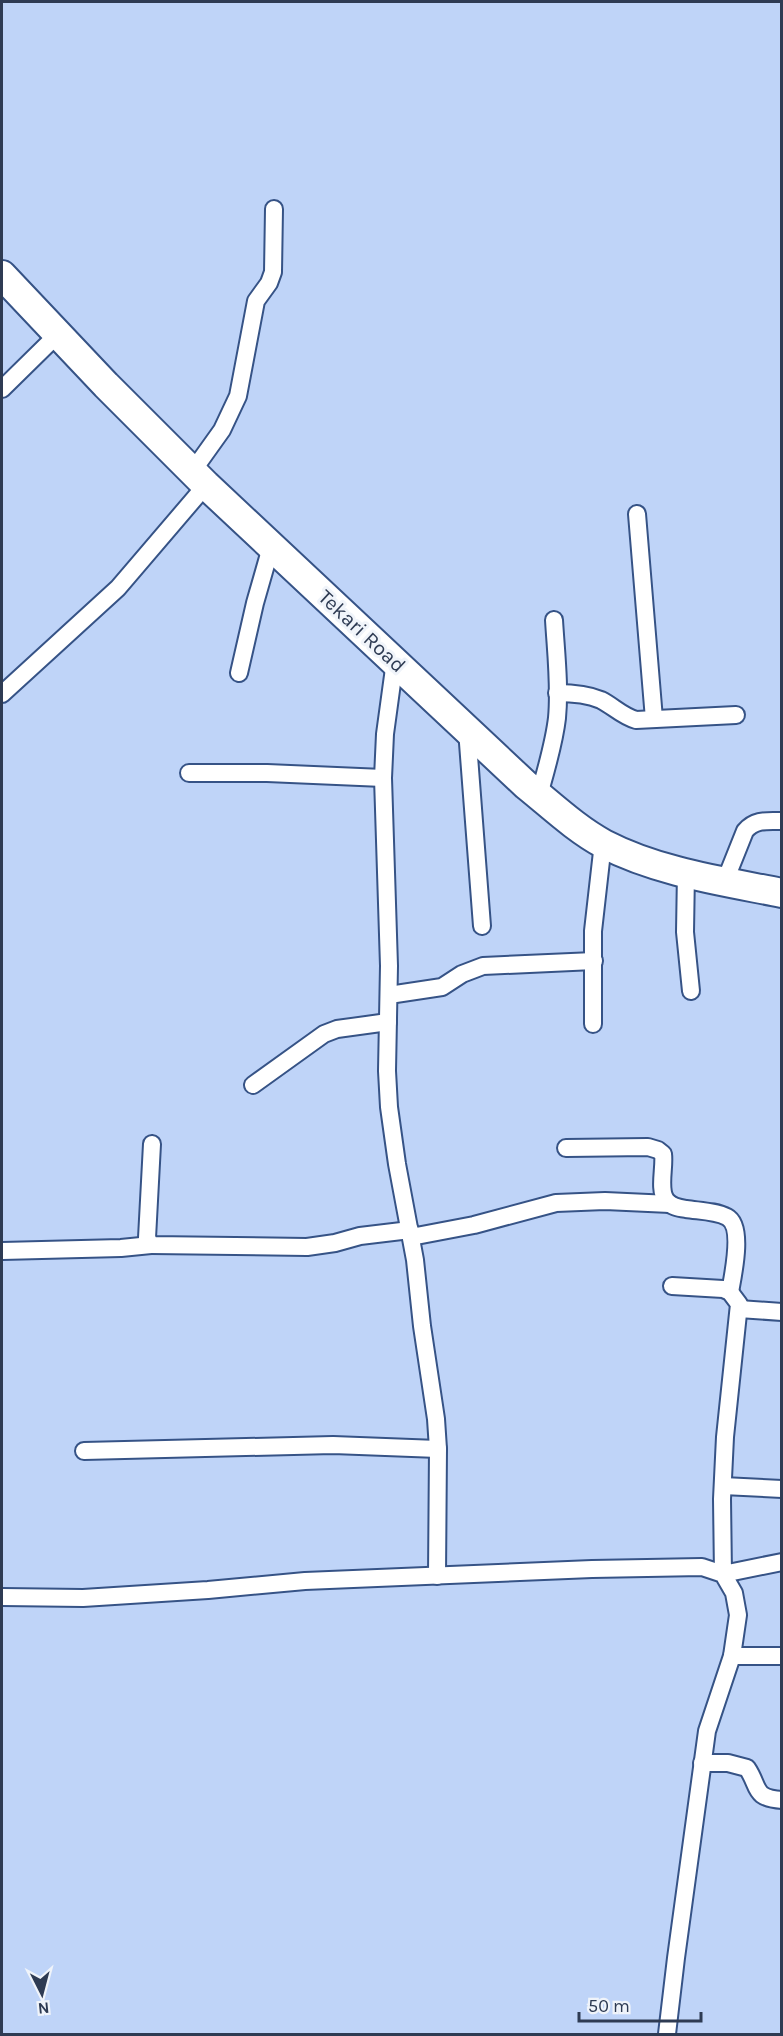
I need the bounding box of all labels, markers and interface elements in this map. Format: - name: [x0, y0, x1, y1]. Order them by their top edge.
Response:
- street label: Tekari Road: [313, 585, 411, 677]
- north arrow: [12, 1964, 72, 2024]
- scale bar: [579, 1985, 700, 2023]
- text: 50 m: [588, 1995, 630, 2017]
- text: N: [37, 1998, 50, 2018]

